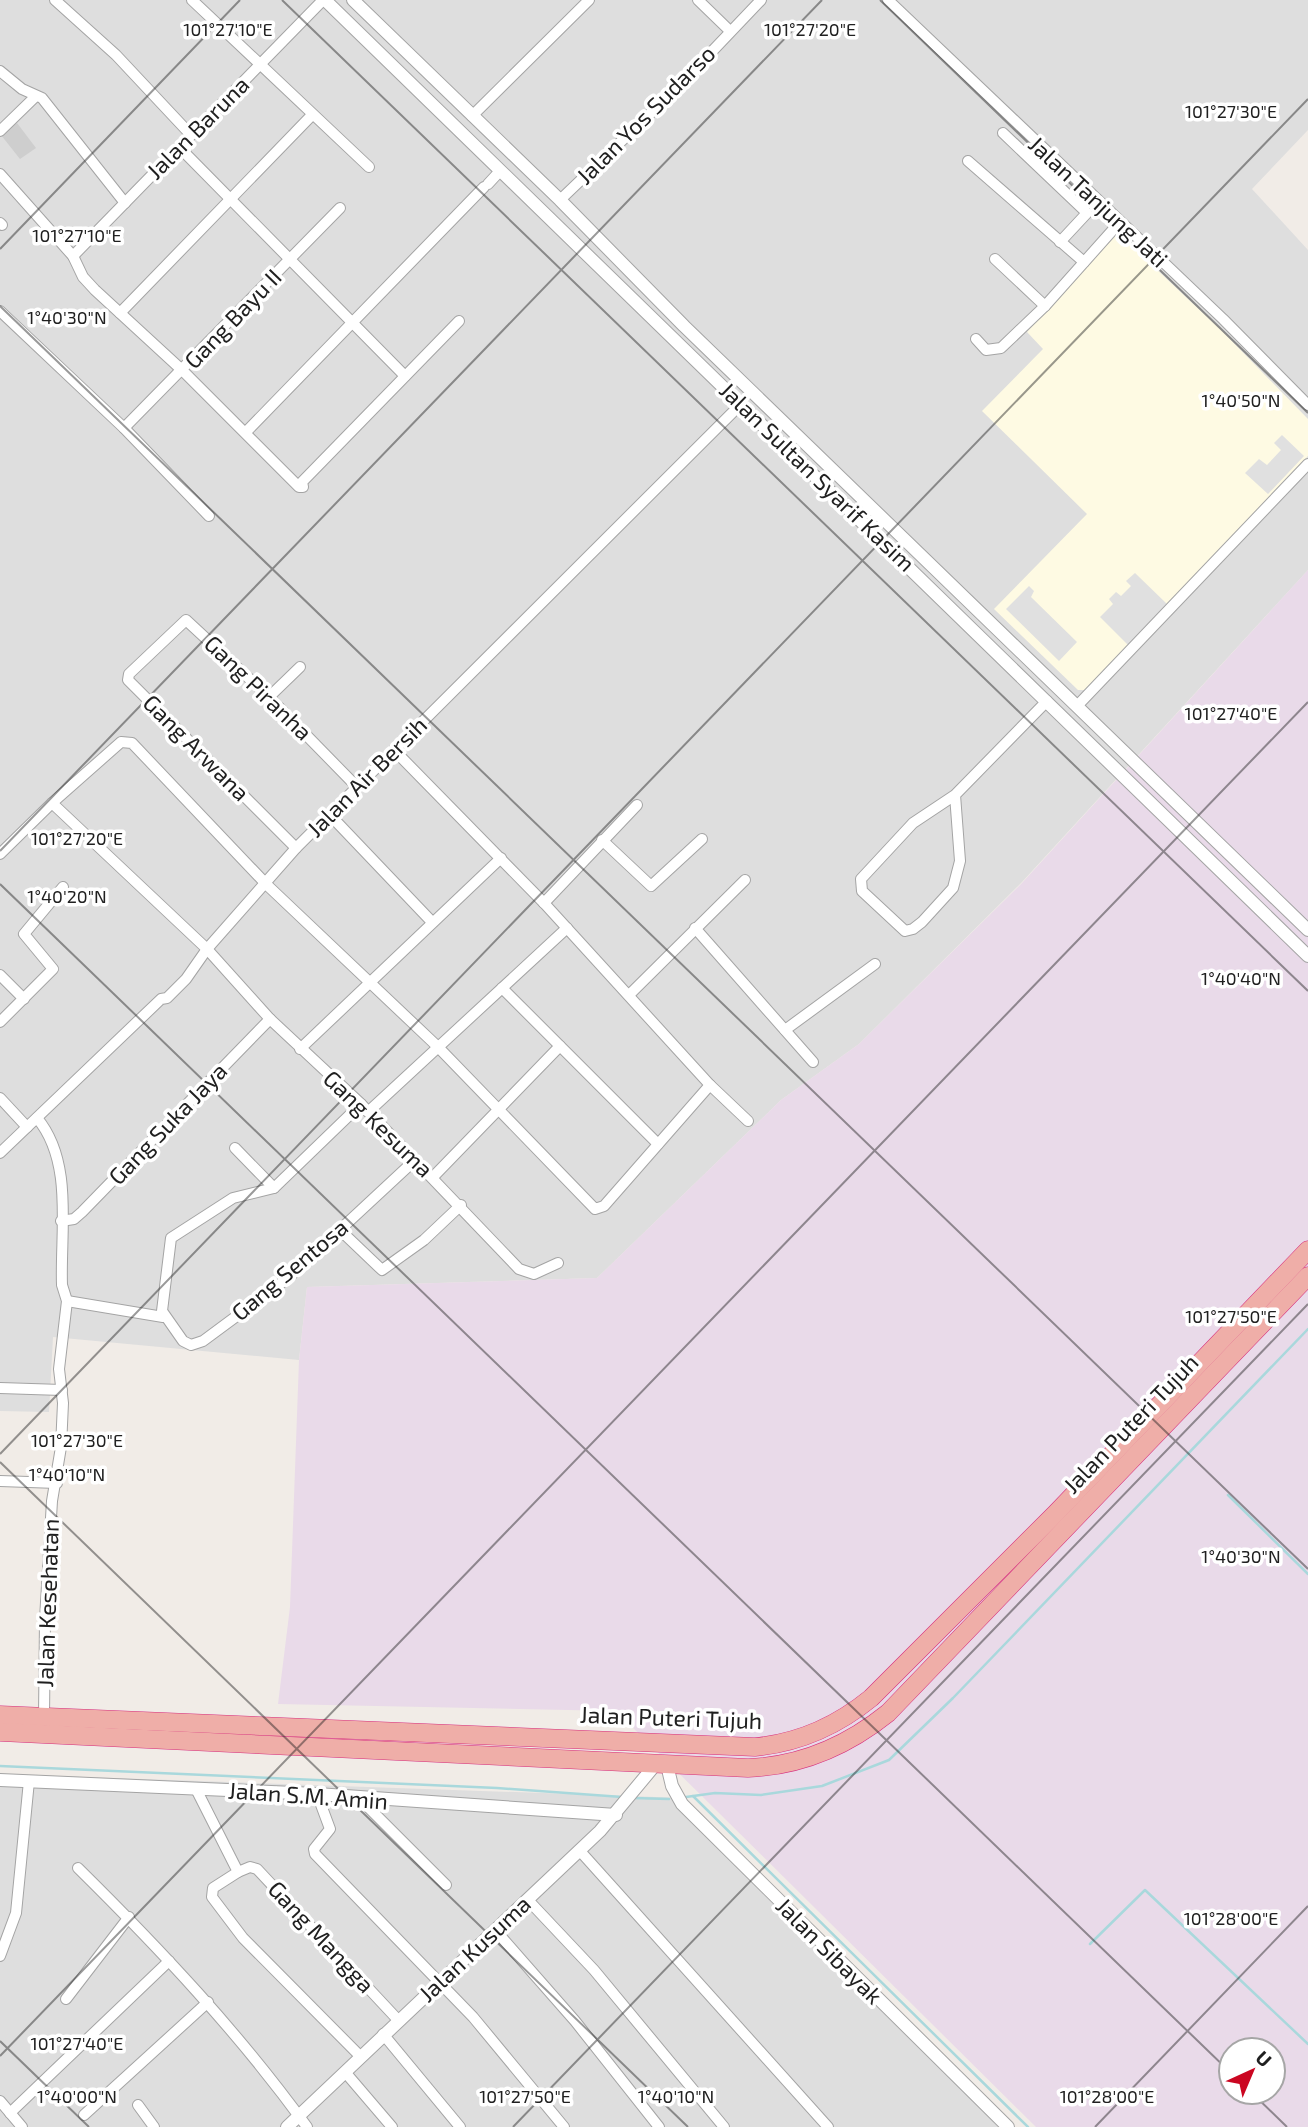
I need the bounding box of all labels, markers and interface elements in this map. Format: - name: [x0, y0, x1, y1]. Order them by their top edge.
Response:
- text: 101°27'10"E: [183, 18, 273, 40]
- text: 101°27'20"E: [764, 18, 856, 40]
- street label: Jalan Yos Sudarso: [570, 39, 721, 190]
- street label: Jalan Baruna: [140, 70, 254, 184]
- text: 101°27'30"E: [1185, 100, 1277, 122]
- street label: Jalan Tanjung Jati: [1023, 130, 1174, 273]
- text: 101°27'10"E: [32, 224, 122, 246]
- street label: Gang Bayu II: [178, 263, 287, 374]
- text: 1°40'30"N: [27, 306, 107, 328]
- street label: Jalan Sultan Syarif Kasim: [714, 376, 921, 577]
- text: 1°40'50"N: [1202, 389, 1280, 411]
- street label: Gang Piranha: [199, 629, 318, 746]
- street label: Gang Arwana: [138, 688, 256, 806]
- text: 101°27'40"E: [1185, 702, 1277, 724]
- street label: Jalan Air Bersih: [300, 710, 432, 842]
- text: 101°27'20"E: [31, 827, 123, 849]
- text: 1°40'20"N: [27, 885, 107, 907]
- text: 1°40'40"N: [1201, 967, 1281, 989]
- street label: Gang Suka Jaya: [102, 1057, 232, 1190]
- street label: Gang Kesuma: [318, 1064, 439, 1183]
- street label: Gang Sentosa: [226, 1212, 353, 1326]
- text: 101°27'50"E: [1185, 1305, 1277, 1327]
- street label: Jalan Puteri Tujuh: [1057, 1348, 1204, 1499]
- text: 101°27'30"E: [31, 1429, 123, 1451]
- text: 1°40'10"N: [29, 1463, 105, 1485]
- street label: Jalan Kesehatan: [30, 1518, 64, 1688]
- text: 1°40'30"N: [1201, 1545, 1281, 1567]
- street label: Jalan Puteri Tujuh: [579, 1700, 763, 1734]
- street label: Jalan S.M. Amin: [227, 1775, 389, 1815]
- street label: Gang Mangga: [263, 1875, 381, 1998]
- street label: Jalan Kusuma: [413, 1889, 536, 2007]
- street label: Jalan Sibayak: [771, 1891, 889, 2010]
- text: 101°28'00"E: [1184, 1907, 1278, 1929]
- text: 101°27'40"E: [31, 2032, 123, 2054]
- north arrow: [1217, 2036, 1287, 2106]
- text: U: [1251, 2046, 1277, 2071]
- text: 1°40'00"N: [37, 2085, 117, 2107]
- text: 101°27'50"E: [479, 2085, 571, 2107]
- text: 1°40'10"N: [638, 2085, 714, 2107]
- text: 101°28'00"E: [1060, 2085, 1154, 2107]

